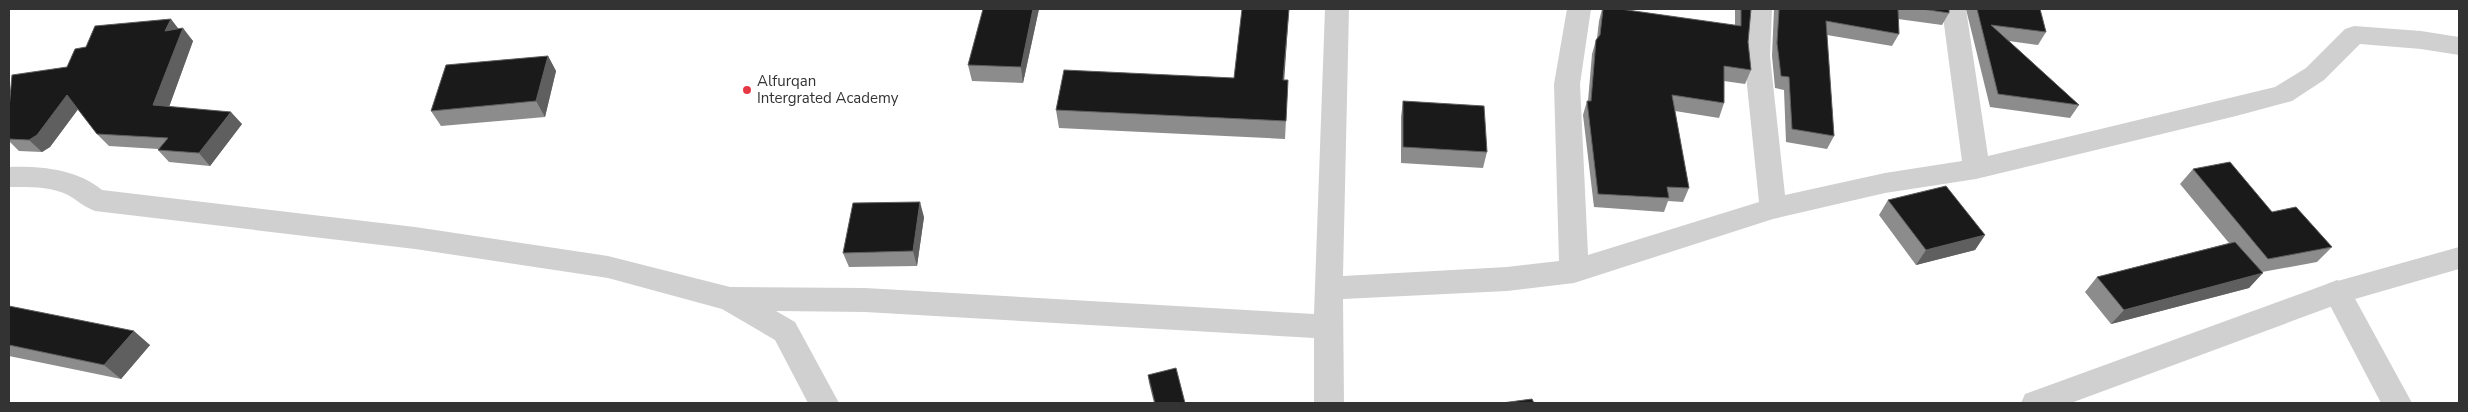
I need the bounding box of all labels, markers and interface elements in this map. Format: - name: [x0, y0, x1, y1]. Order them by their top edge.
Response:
- place label: Alfurqan Intergrated Academy: [757, 71, 899, 108]
- marker: Alfurqan Intergrated Academy: [741, 84, 753, 96]

